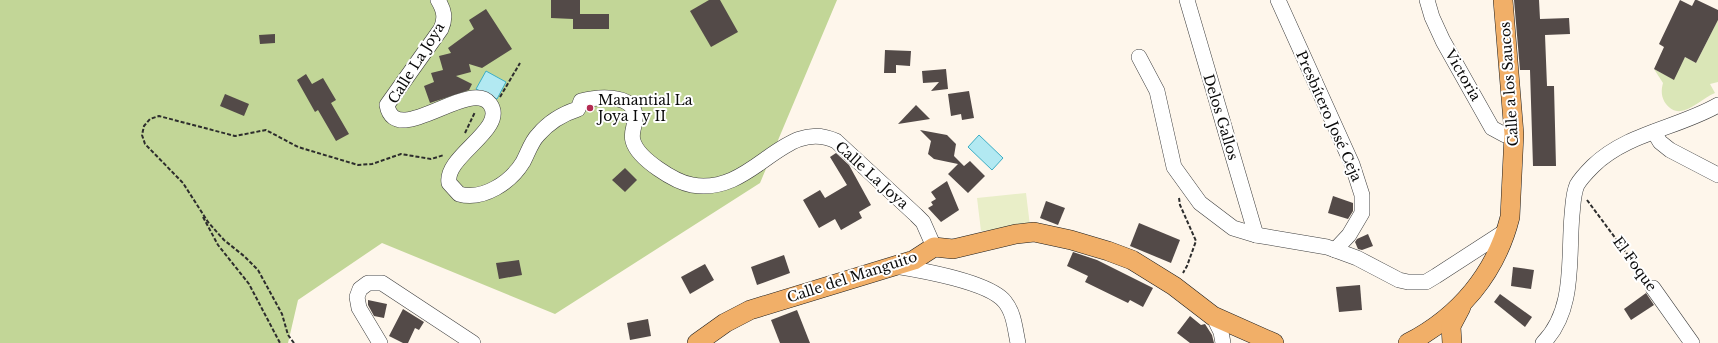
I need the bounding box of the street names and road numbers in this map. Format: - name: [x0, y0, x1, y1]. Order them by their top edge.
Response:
- street label: Calle La Joya: [384, 19, 448, 107]
- street label: Calle a los Saucos: [1496, 21, 1522, 147]
- street label: Victoria: [1441, 45, 1485, 104]
- street label: Presbítero José Ceja: [1292, 48, 1366, 184]
- street label: Delos Gallos: [1199, 72, 1243, 162]
- street label: Calle La Joya: [832, 137, 913, 213]
- street label: El Foque: [1609, 233, 1661, 295]
- street label: Calle del Manguito: [785, 247, 919, 307]

